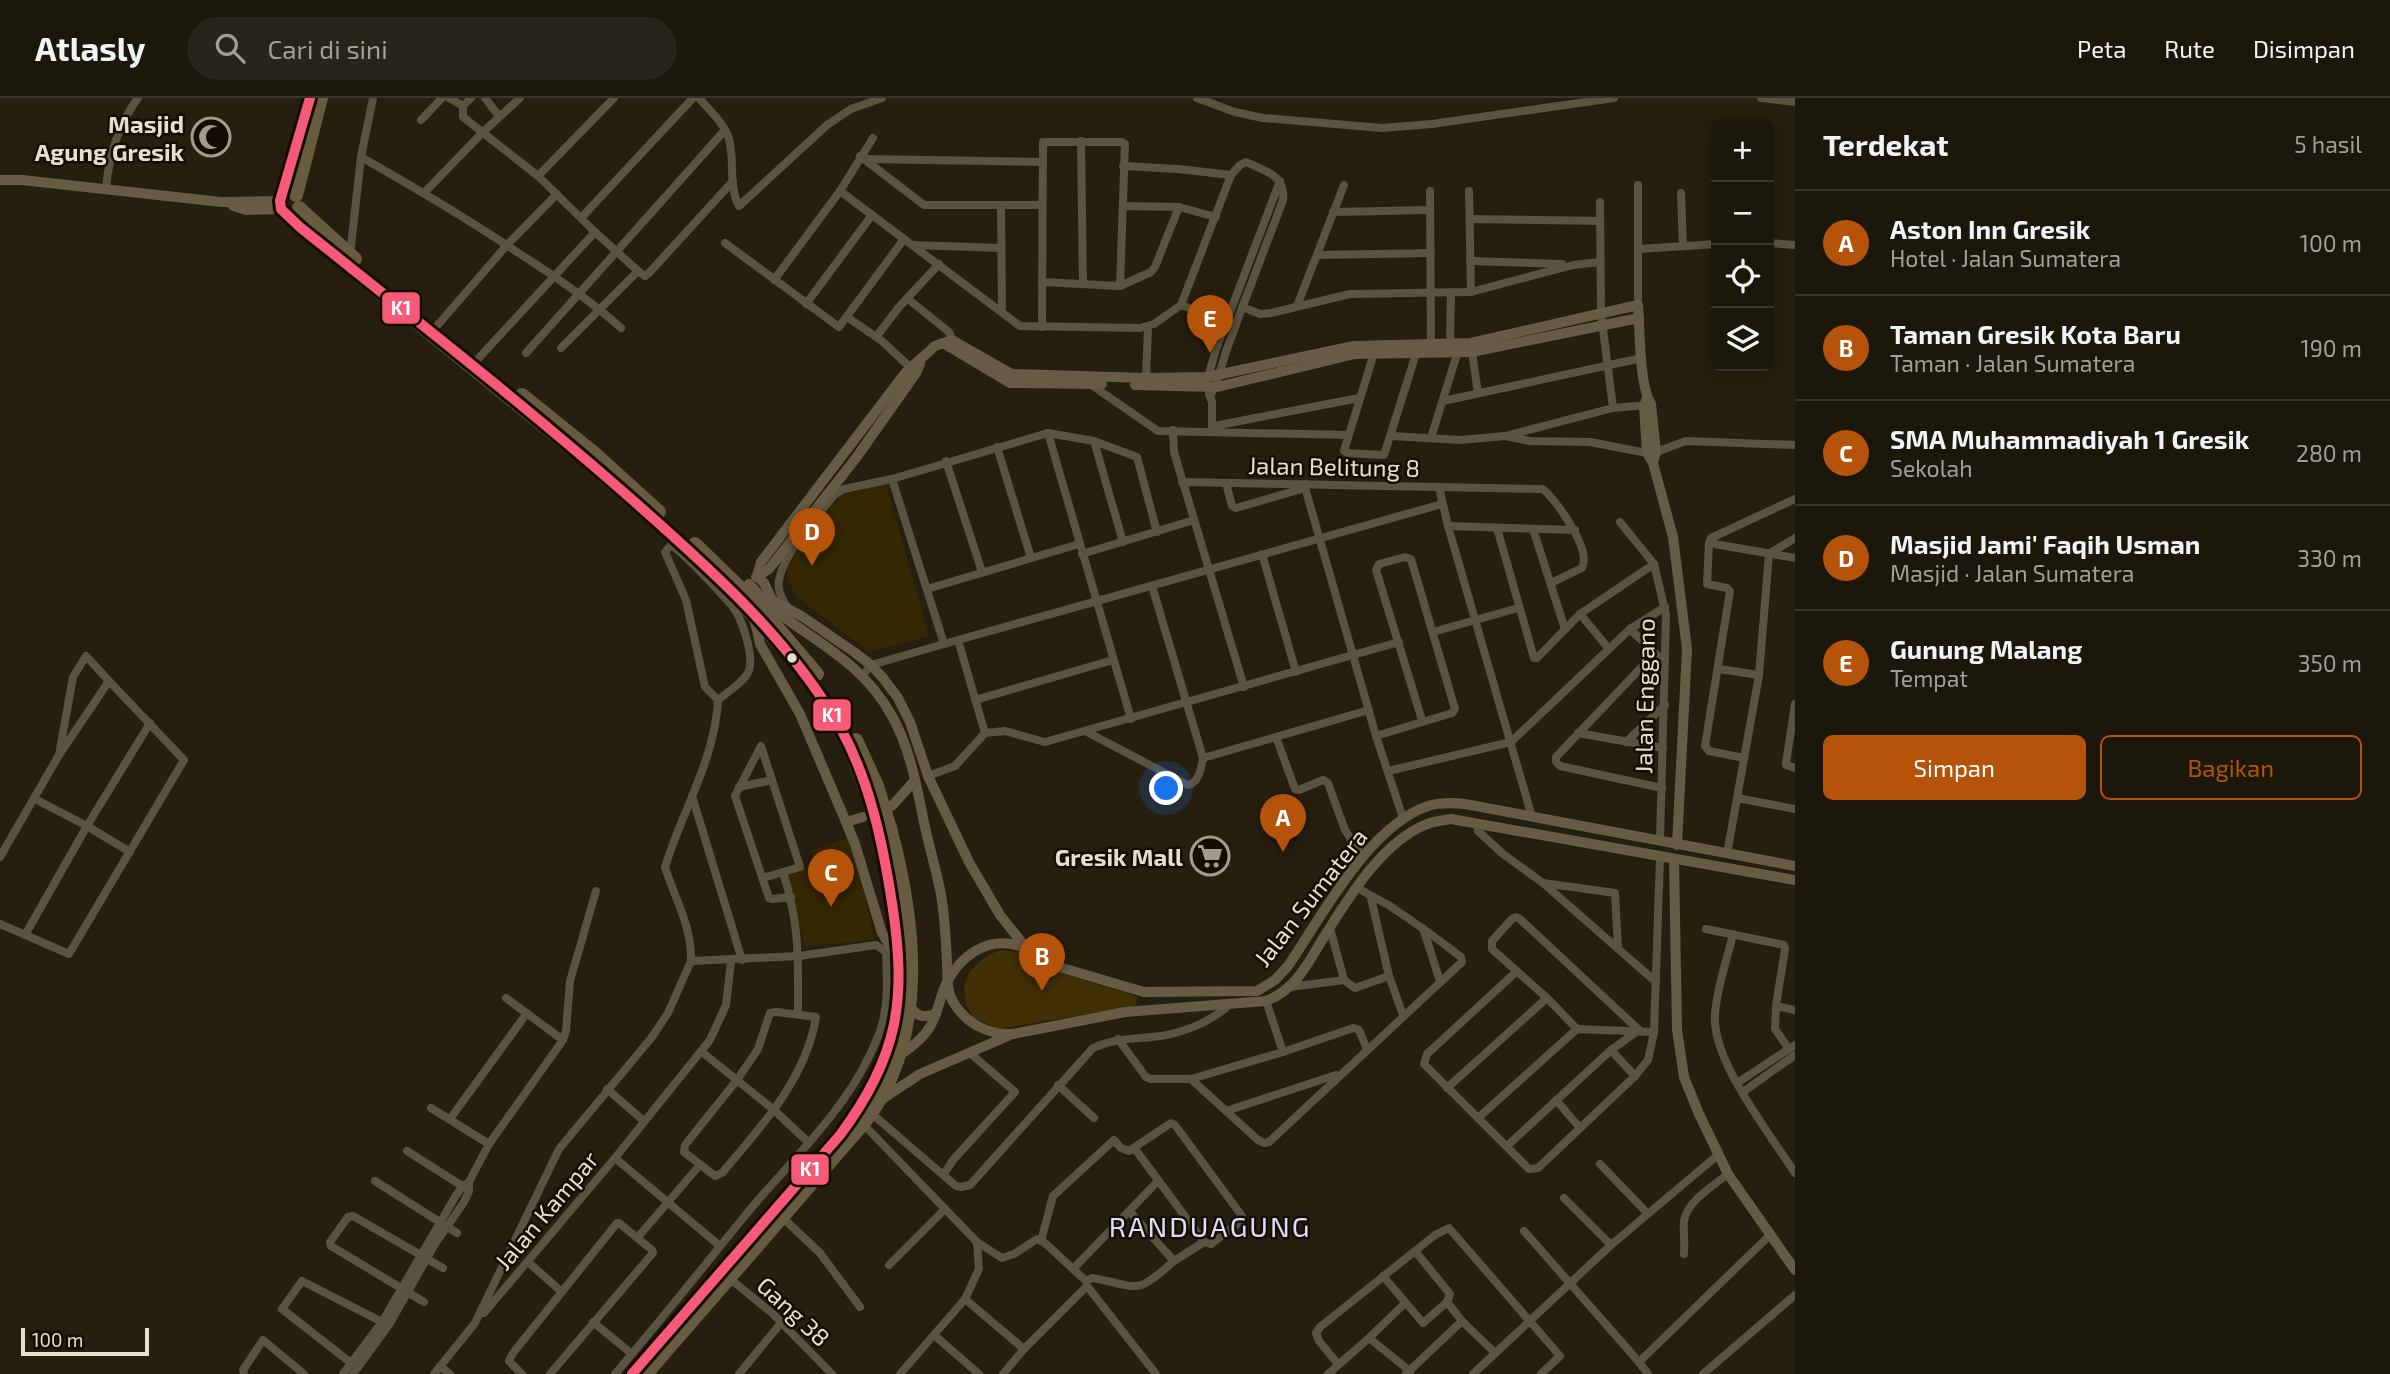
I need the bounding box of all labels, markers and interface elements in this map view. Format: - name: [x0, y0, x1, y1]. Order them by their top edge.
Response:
- search box: [187, 17, 677, 80]
- text: Atlasly: [35, 28, 145, 68]
- icon: search: [211, 29, 249, 67]
- text: Cari di sini: [267, 33, 388, 64]
- text: Peta: [2077, 34, 2126, 63]
- text: Rute: [2164, 34, 2215, 63]
- text: Disimpan: [2253, 34, 2355, 63]
- place label: Masjid Agung Gresik: [35, 109, 185, 166]
- mosque icon: Masjid Agung Gresik: [190, 116, 232, 158]
- map controls: [1711, 119, 1774, 371]
- button: +: [1711, 119, 1774, 182]
- text: Terdekat: [1823, 126, 1949, 162]
- text: 5 hasil: [2294, 130, 2362, 158]
- button: −: [1711, 182, 1774, 245]
- text: Aston Inn Gresik: [1890, 213, 2090, 244]
- text: A: [1838, 229, 1854, 257]
- text: 100 m: [2300, 229, 2362, 257]
- text: Hotel · Jalan Sumatera: [1890, 244, 2121, 272]
- button: locate: [1711, 245, 1774, 308]
- line badge: K1: [381, 291, 421, 325]
- pin: E: [1187, 295, 1233, 353]
- text: K1: [391, 296, 411, 319]
- button: layers: [1711, 308, 1774, 371]
- text: Taman Gresik Kota Baru: [1890, 318, 2181, 349]
- text: B: [1839, 334, 1853, 362]
- text: 190 m: [2301, 334, 2362, 362]
- text: Taman · Jalan Sumatera: [1890, 349, 2135, 377]
- text: SMA Muhammadiyah 1 Gresik: [1890, 423, 2249, 454]
- text: C: [1839, 439, 1853, 467]
- text: 280 m: [2296, 439, 2362, 467]
- street label: Jalan Belitung 8: [1248, 450, 1420, 482]
- text: Sekolah: [1890, 454, 1973, 482]
- pin: D: [789, 508, 835, 566]
- text: Masjid Jami' Faqih Usman: [1890, 528, 2200, 559]
- text: D: [1838, 544, 1854, 572]
- text: 330 m: [2297, 544, 2362, 572]
- text: Masjid · Jalan Sumatera: [1890, 559, 2135, 587]
- street label: Jalan Enggano: [1628, 618, 1660, 774]
- text: Gunung Malang: [1890, 633, 2082, 664]
- text: E: [1839, 649, 1853, 677]
- text: 350 m: [2298, 649, 2362, 677]
- unlabelled marker: [785, 651, 799, 665]
- text: Tempat: [1890, 664, 1968, 692]
- line badge: K1: [812, 698, 852, 732]
- text: K1: [822, 703, 842, 726]
- button: Simpan: [1823, 735, 2086, 800]
- button: Bagikan: [2100, 735, 2362, 800]
- your location: [1149, 771, 1183, 805]
- pin: A: [1260, 794, 1306, 852]
- street label: Jalan Sumatera: [1247, 822, 1373, 972]
- supermarket icon: Gresik Mall: [1189, 835, 1231, 877]
- place label: Gresik Mall: [1055, 842, 1183, 871]
- pin: C: [808, 849, 854, 907]
- pin: B: [1019, 933, 1065, 991]
- street label: Jalan Kampar: [488, 1144, 604, 1275]
- line badge: K1: [790, 1153, 830, 1186]
- text: K1: [800, 1157, 820, 1180]
- district label: RANDUAGUNG: [1109, 1209, 1311, 1243]
- street label: Gang 38: [752, 1270, 836, 1352]
- scale bar: [21, 1325, 149, 1357]
- text: 100 m: [32, 1328, 83, 1351]

